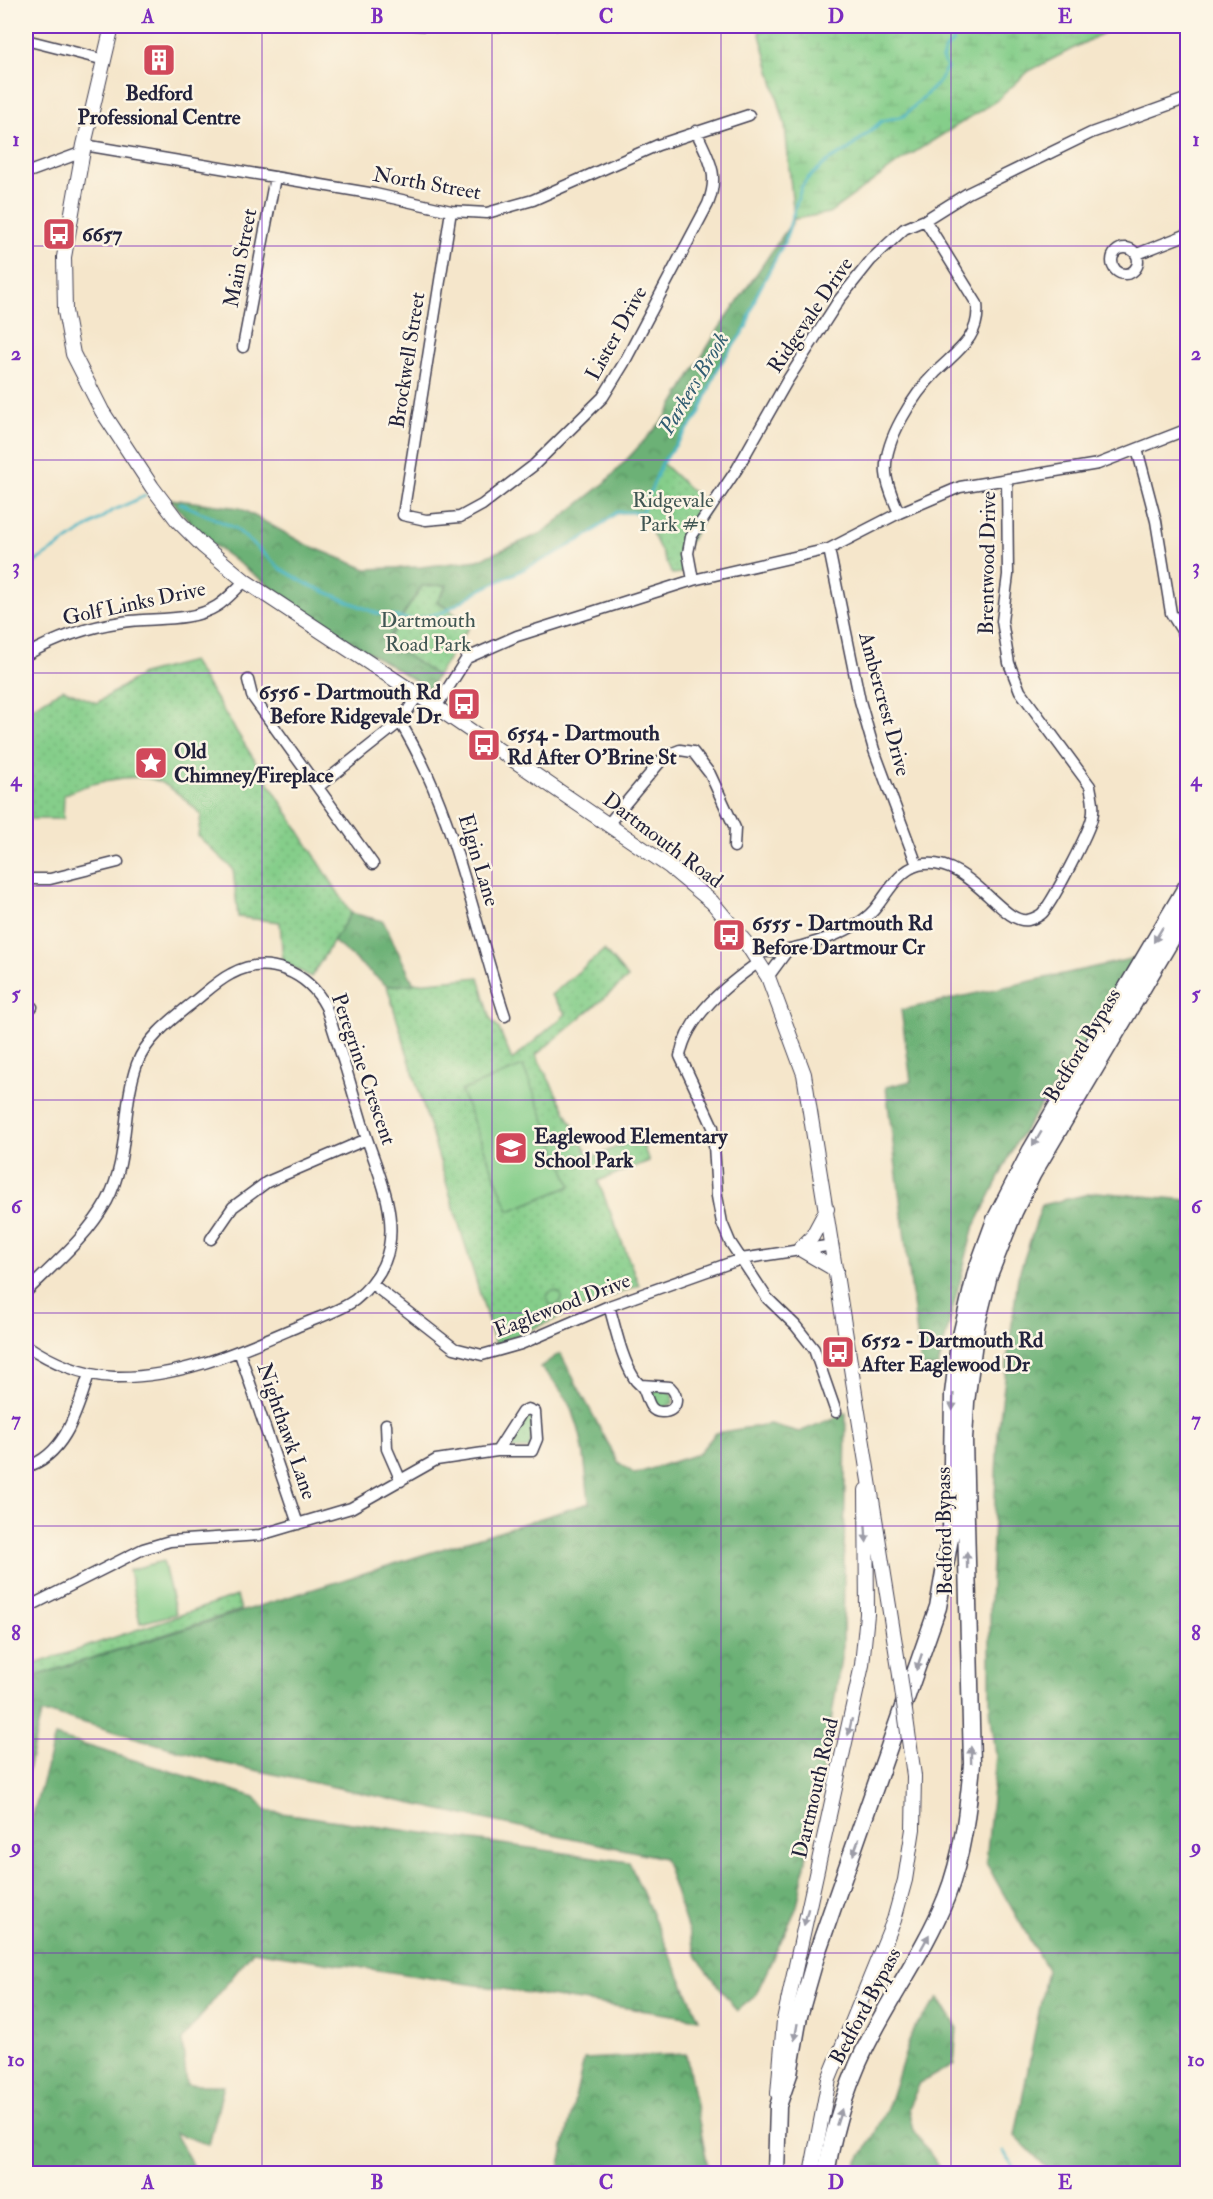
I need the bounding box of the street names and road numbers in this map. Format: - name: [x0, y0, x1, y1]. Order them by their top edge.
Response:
- street label: North Street: [371, 161, 483, 206]
- street label: Main Street: [218, 206, 263, 310]
- street label: Ridgevale Drive: [762, 252, 859, 378]
- street label: Lister Drive: [579, 281, 654, 385]
- street label: Brockwell Street: [383, 290, 432, 430]
- street label: Brentwood Drive: [973, 491, 1002, 635]
- street label: Golf Links Drive: [60, 575, 208, 632]
- street label: Ambercrest Drive: [852, 628, 917, 779]
- street label: Dartmouth Road: [597, 786, 729, 895]
- street label: Elgin Lane: [452, 811, 505, 910]
- street label: Bedford Bypass: [1038, 983, 1127, 1107]
- street label: Peregrine Crescent: [325, 990, 402, 1149]
- street label: Eaglewood Drive: [490, 1267, 634, 1344]
- street label: Nighthawk Lane: [251, 1359, 323, 1503]
- street label: Bedford Bypass: [930, 1466, 959, 1596]
- street label: Dartmouth Road: [786, 1714, 845, 1861]
- street label: Bedford Bypass: [823, 1943, 908, 2069]

